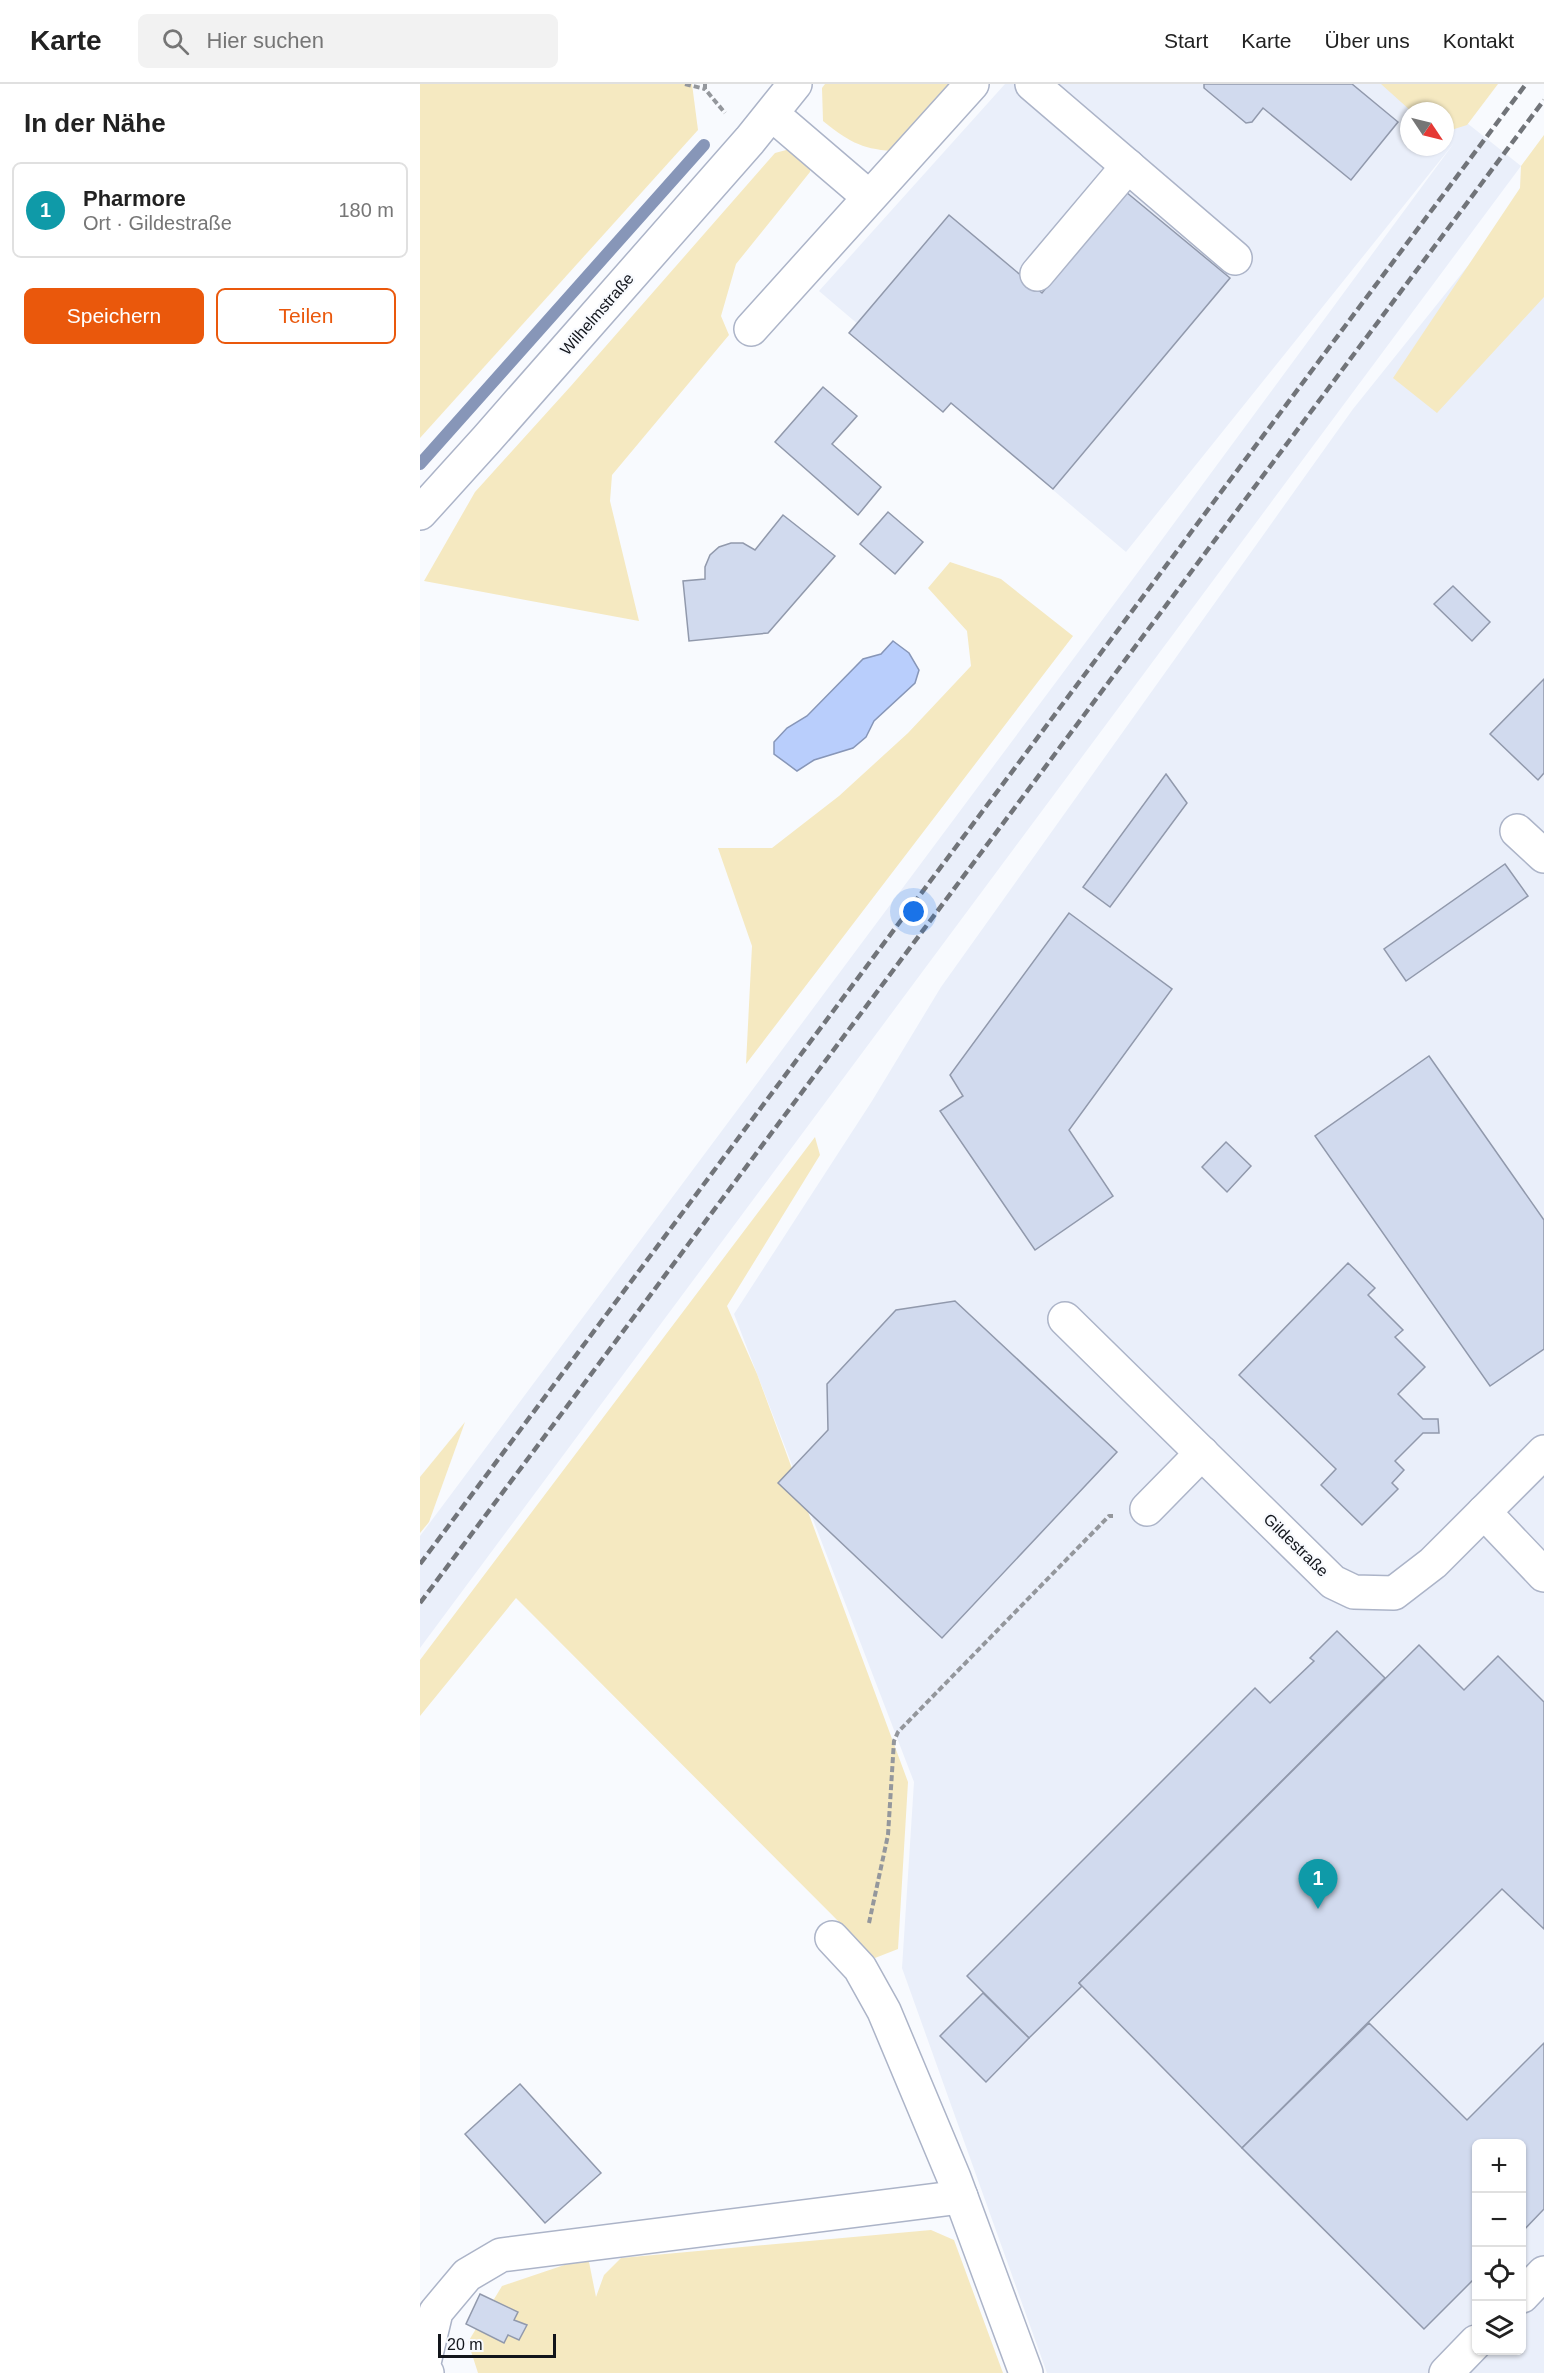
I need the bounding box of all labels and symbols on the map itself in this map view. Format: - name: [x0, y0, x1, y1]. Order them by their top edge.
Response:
- north arrow: [1400, 102, 1454, 156]
- street label: Wilhelmstraße: [557, 270, 637, 358]
- your location: [899, 897, 928, 926]
- street label: Gildestraße: [1260, 1510, 1332, 1580]
- pin: 1: [1298, 1860, 1338, 1909]
- scale bar: [438, 2331, 556, 2358]

